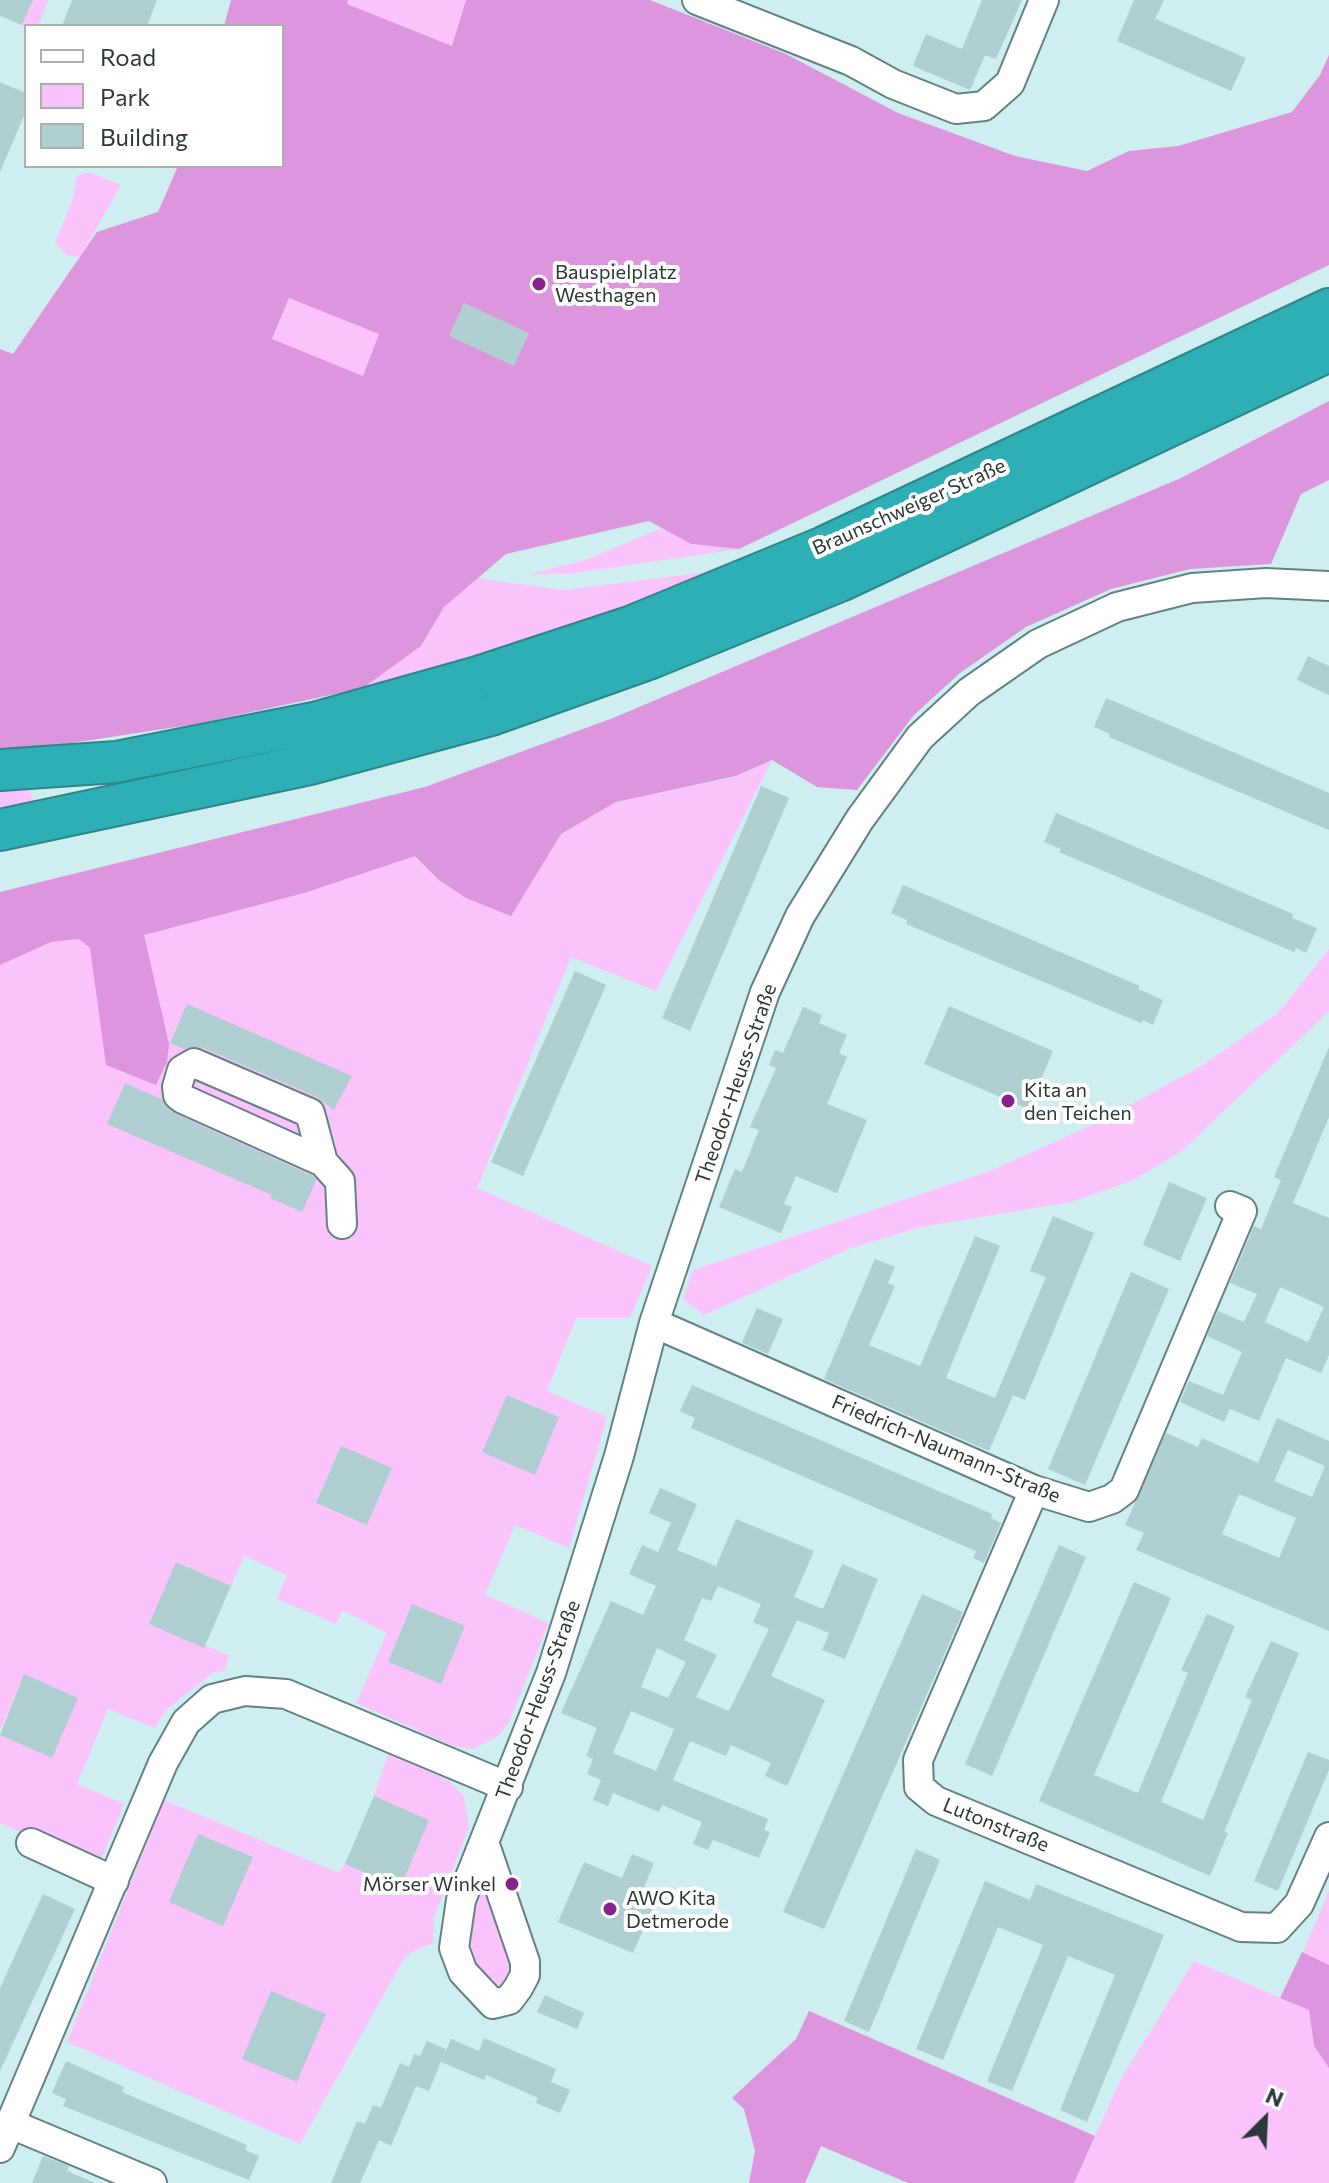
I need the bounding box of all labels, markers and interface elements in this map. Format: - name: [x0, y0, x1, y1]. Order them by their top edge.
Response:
- legend: [24, 24, 284, 168]
- text: Road: [100, 42, 156, 71]
- text: Park: [100, 82, 150, 111]
- text: Building: [100, 122, 188, 151]
- place label: Bauspielplatz Westhagen: [555, 260, 677, 307]
- marker: Bauspielplatz Westhagen: [530, 275, 548, 293]
- street label: Braunschweiger Straße: [809, 454, 1009, 560]
- street label: Theodor-Heuss-Straße: [690, 980, 782, 1188]
- place label: Kita an den Teichen: [1024, 1078, 1132, 1125]
- marker: Kita an den Teichen: [999, 1092, 1017, 1110]
- street label: Friedrich-Naumann-Straße: [828, 1390, 1064, 1508]
- street label: Theodor-Heuss-Straße: [491, 1597, 585, 1803]
- street label: Lutonstraße: [939, 1793, 1053, 1857]
- place label: Mörser Winkel: [363, 1872, 496, 1896]
- marker: Mörser Winkel: [503, 1875, 521, 1893]
- place label: AWO Kita Detmerode: [626, 1886, 729, 1933]
- marker: AWO Kita Detmerode: [601, 1900, 619, 1918]
- north arrow: [1225, 2079, 1305, 2159]
- text: N: [1262, 2081, 1288, 2112]

